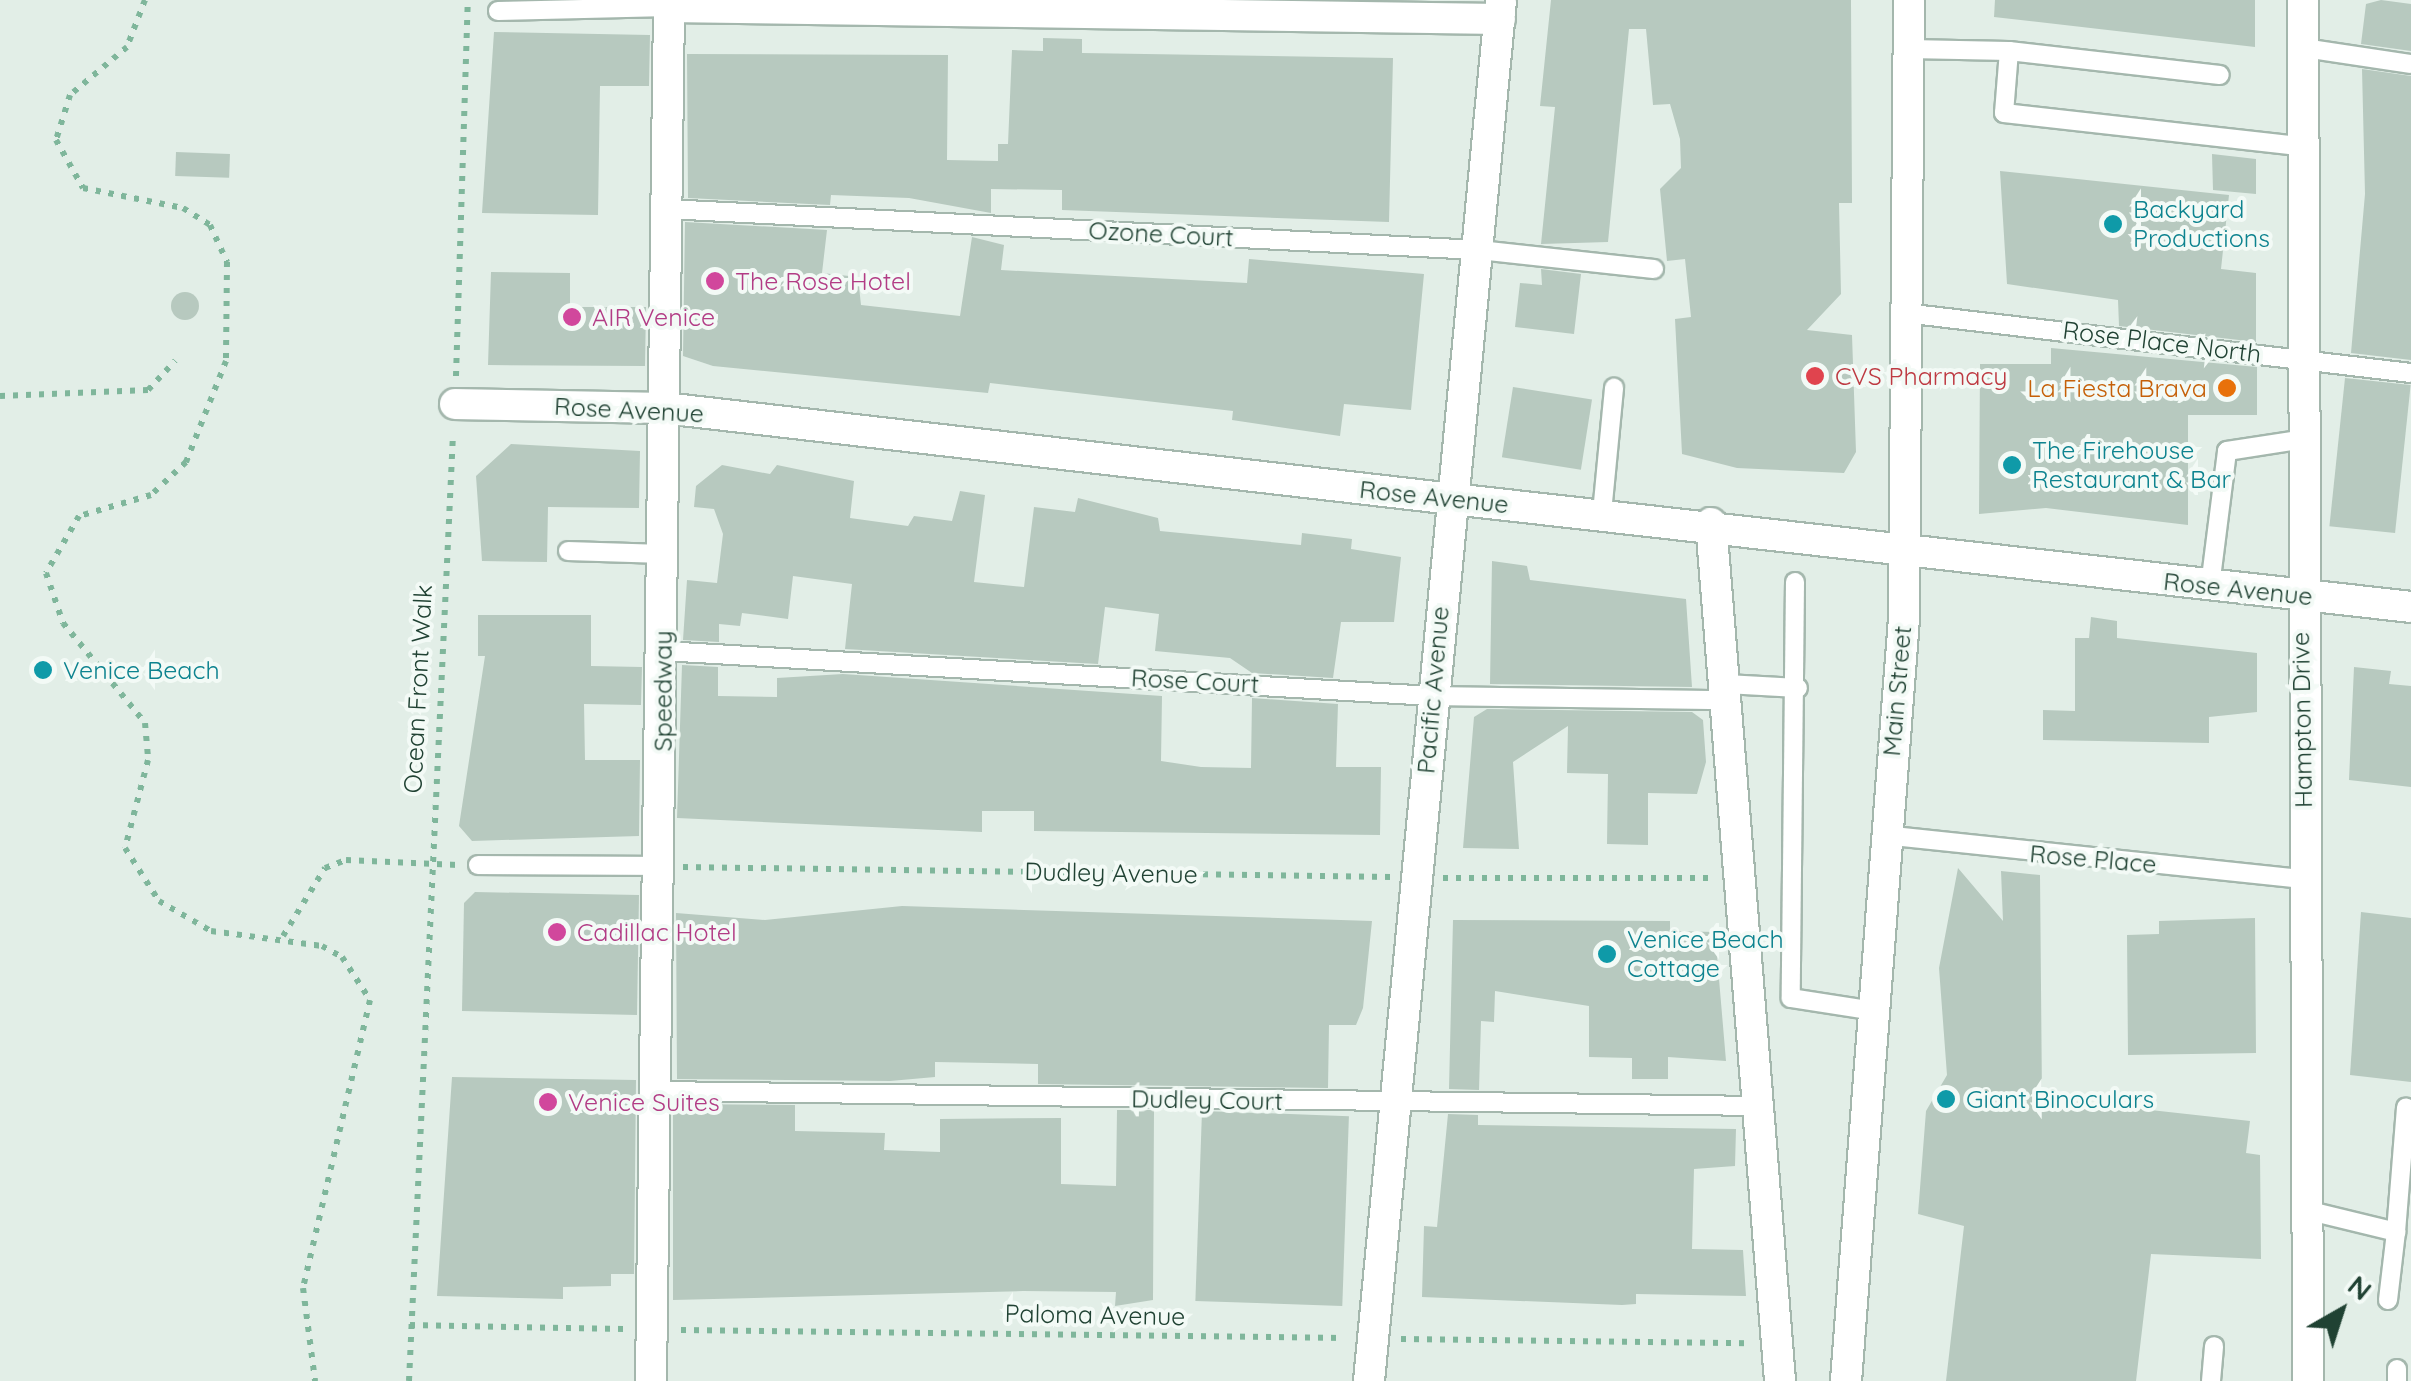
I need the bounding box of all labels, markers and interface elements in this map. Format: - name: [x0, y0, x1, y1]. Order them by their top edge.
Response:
- place label: Backyard Productions: [2133, 195, 2270, 254]
- marker: Backyard Productions: [2102, 213, 2124, 235]
- street label: Ozone Court: [1088, 215, 1234, 253]
- place label: The Rose Hotel: [735, 266, 911, 296]
- marker: The Rose Hotel: [704, 270, 726, 292]
- place label: AIR Venice: [592, 302, 715, 332]
- marker: AIR Venice: [561, 306, 583, 328]
- street label: Rose Place North: [2061, 315, 2263, 369]
- place label: CVS Pharmacy: [1835, 361, 2008, 391]
- marker: CVS Pharmacy: [1804, 365, 1826, 387]
- place label: La Fiesta Brava: [2027, 373, 2207, 403]
- marker: La Fiesta Brava: [2216, 377, 2238, 399]
- street label: Rose Avenue: [553, 391, 705, 429]
- place label: The Firehouse Restaurant & Bar: [2032, 436, 2231, 495]
- marker: The Firehouse Restaurant & Bar: [2001, 454, 2023, 476]
- street label: Rose Avenue: [1358, 474, 1510, 520]
- street label: Rose Avenue: [2162, 566, 2314, 612]
- street label: Ocean Front Walk: [398, 584, 438, 794]
- street label: Pacific Avenue: [1411, 605, 1455, 775]
- street label: Main Street: [1876, 625, 1918, 757]
- street label: Speedway: [648, 631, 678, 751]
- street label: Hampton Drive: [2285, 632, 2319, 808]
- place label: Venice Beach: [63, 655, 220, 685]
- marker: Venice Beach: [32, 659, 54, 681]
- street label: Rose Court: [1130, 663, 1260, 699]
- street label: Rose Place: [2028, 839, 2158, 879]
- street label: Dudley Avenue: [1024, 856, 1198, 890]
- place label: Cadillac Hotel: [577, 917, 737, 947]
- marker: Cadillac Hotel: [546, 921, 568, 943]
- place label: Venice Beach Cottage: [1627, 925, 1784, 984]
- marker: Venice Beach Cottage: [1596, 943, 1618, 965]
- street label: Dudley Court: [1131, 1084, 1283, 1116]
- place label: Giant Binoculars: [1966, 1084, 2154, 1114]
- place label: Venice Suites: [568, 1087, 720, 1117]
- marker: Giant Binoculars: [1935, 1088, 1957, 1110]
- marker: Venice Suites: [537, 1091, 559, 1113]
- north arrow: [2291, 1261, 2391, 1361]
- text: N: [2341, 1267, 2379, 1307]
- street label: Paloma Avenue: [1004, 1298, 1186, 1332]

